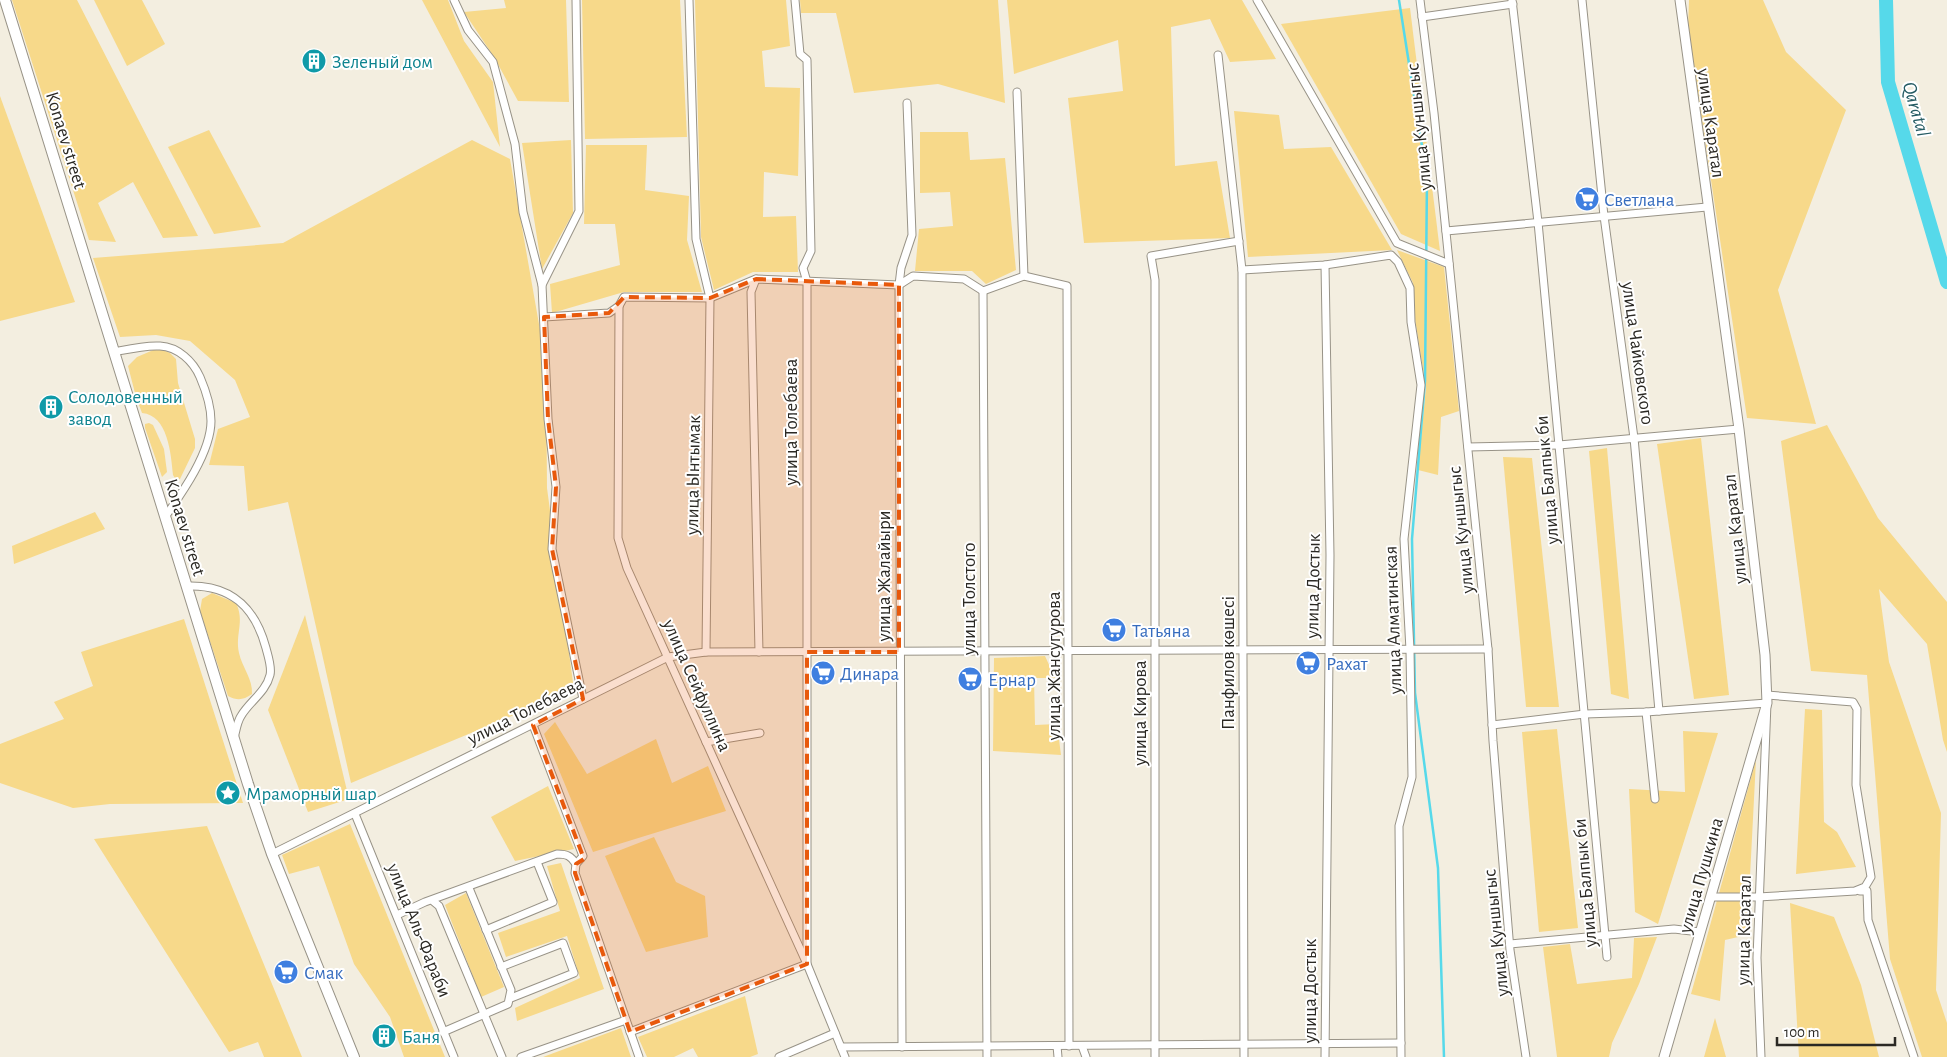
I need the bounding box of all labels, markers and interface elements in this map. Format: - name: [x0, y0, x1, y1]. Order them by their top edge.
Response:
- building icon: Зеленый дом: [301, 48, 327, 74]
- place label: Зеленый дом: [332, 53, 433, 72]
- street label: улица Куншыгыс: [1403, 62, 1436, 192]
- street label: улица Каратал: [1693, 66, 1728, 179]
- water label: Qaratal: [1899, 79, 1933, 139]
- street label: Konaev street: [42, 90, 89, 191]
- supermarket icon: Светлана: [1574, 186, 1600, 212]
- place label: Светлана: [1604, 191, 1675, 210]
- street label: улица Чайковского: [1618, 280, 1657, 426]
- street label: улица Толебаева: [782, 358, 801, 487]
- place label: Солодовенный завод: [68, 388, 183, 429]
- building icon: Солодовенный завод: [38, 394, 64, 420]
- street label: улица Ынтымак: [683, 415, 704, 536]
- street label: улица Балпык би: [1532, 415, 1563, 546]
- street label: улица Куншыгыс: [1445, 465, 1478, 595]
- street label: улица Каратал: [1720, 473, 1751, 586]
- street label: Konaev street: [161, 477, 208, 578]
- street label: улица Жалайыри: [875, 510, 894, 643]
- street label: улица Достык: [1303, 533, 1324, 640]
- street label: улица Толстого: [960, 543, 979, 656]
- street label: улица Алматинская: [1381, 545, 1406, 695]
- street label: улица Жансугурова: [1045, 591, 1064, 742]
- street label: Панфилов көшесі: [1219, 596, 1238, 730]
- street label: улица Сейфуллина: [659, 616, 734, 755]
- supermarket icon: Татьяна: [1101, 617, 1127, 643]
- place label: Татьяна: [1132, 622, 1191, 641]
- supermarket icon: Рахат: [1295, 650, 1321, 676]
- place label: Рахат: [1326, 655, 1368, 674]
- supermarket icon: Динара: [810, 660, 836, 686]
- street label: улица Кирова: [1131, 660, 1150, 767]
- place label: Динара: [840, 665, 900, 684]
- supermarket icon: Ернар: [957, 666, 983, 692]
- place label: Ернар: [988, 671, 1036, 690]
- street label: улица Толебаева: [464, 674, 587, 749]
- place icon: Мраморный шар: [215, 780, 241, 806]
- place label: Мраморный шар: [246, 785, 377, 804]
- street label: улица Пушкина: [1676, 815, 1727, 936]
- street label: улица Балпык би: [1570, 818, 1601, 949]
- street label: улица Аль-Фараби: [383, 860, 454, 1000]
- street label: улица Куншыгыс: [1480, 868, 1513, 998]
- street label: улица Каратал: [1734, 875, 1755, 986]
- street label: улица Достык: [1301, 938, 1320, 1044]
- supermarket icon: Смак: [273, 959, 299, 985]
- place label: Смак: [304, 964, 343, 983]
- scale bar: [1777, 1014, 1894, 1046]
- building icon: Баня: [371, 1023, 397, 1049]
- text: 100 m: [1784, 1025, 1819, 1040]
- place label: Баня: [402, 1028, 440, 1047]

